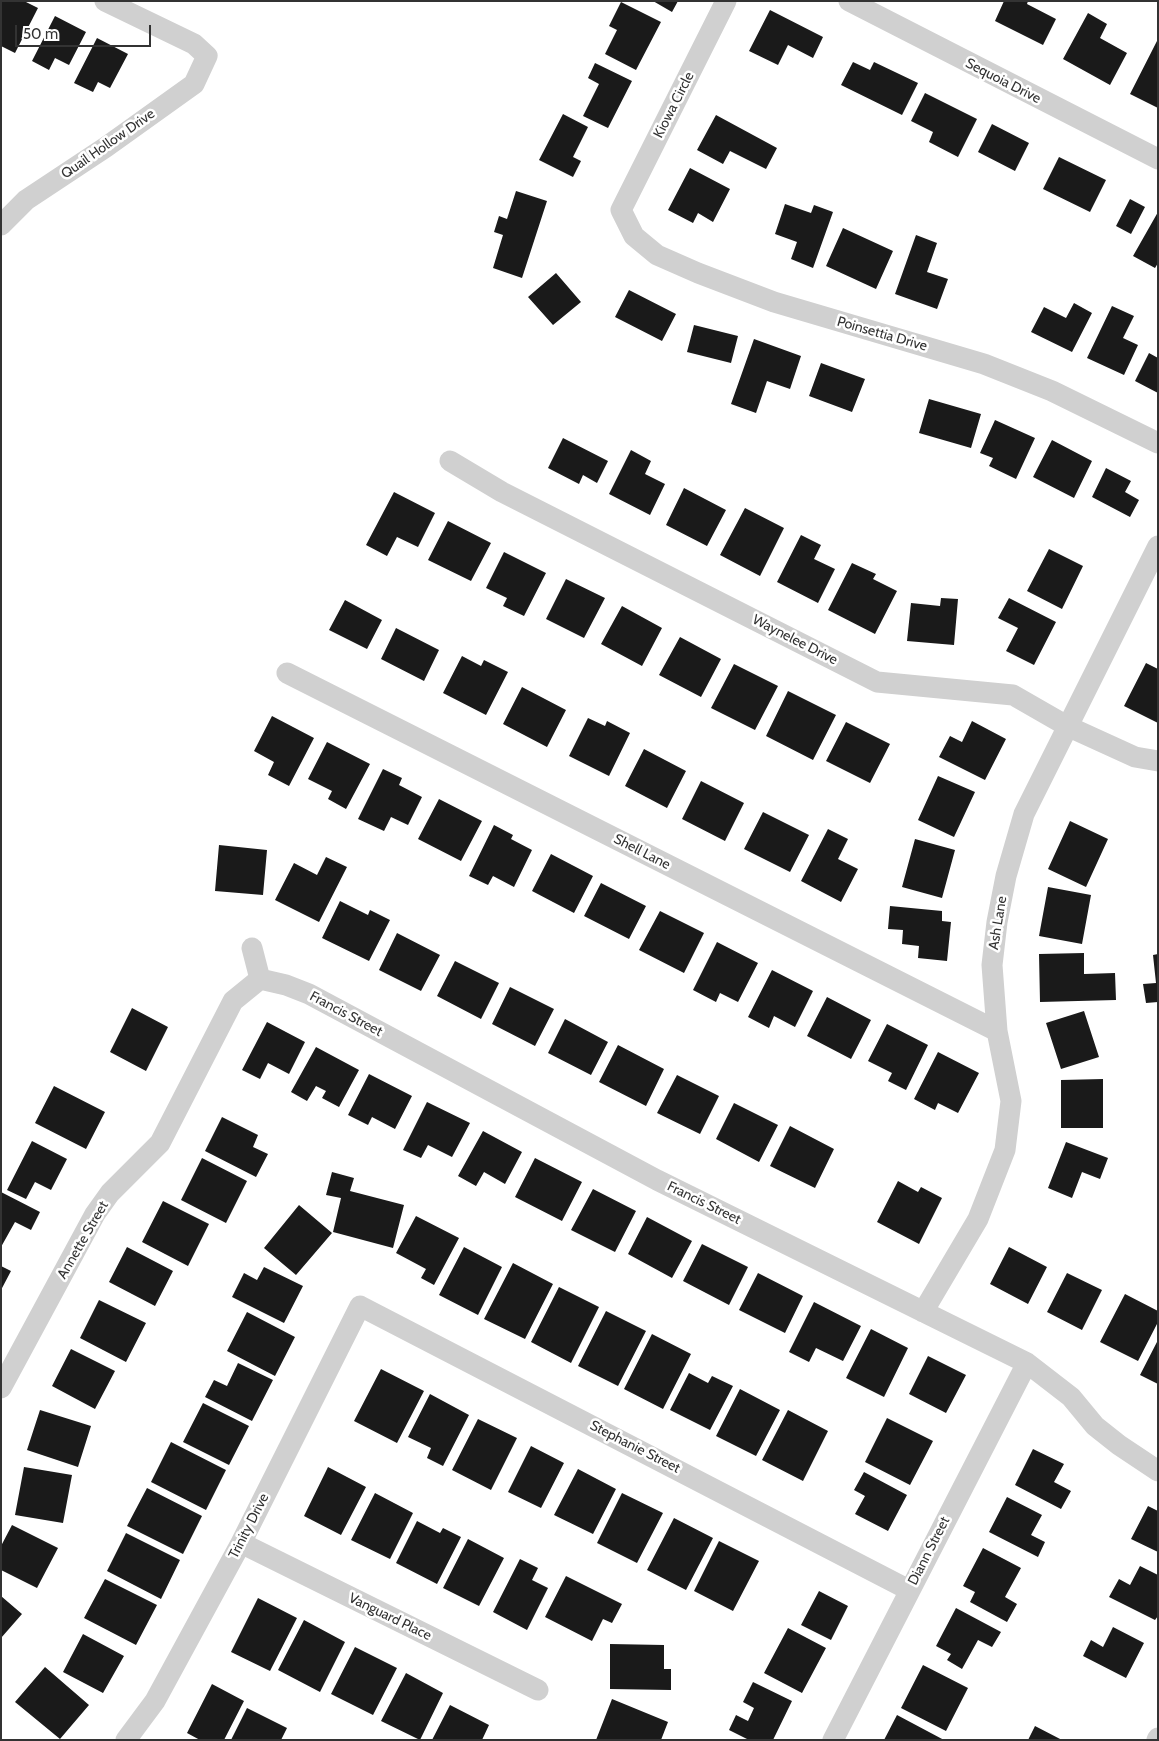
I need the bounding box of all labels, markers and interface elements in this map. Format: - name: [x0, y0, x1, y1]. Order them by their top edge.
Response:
- scale bar: [18, 15, 154, 47]
- text: 50 m: [23, 25, 58, 43]
- street label: Sequoia Drive: [962, 55, 1044, 107]
- street label: Kiowa Circle: [650, 69, 698, 141]
- street label: Quail Hollow Drive: [58, 105, 158, 183]
- street label: Poinsettia Drive: [835, 313, 929, 355]
- street label: Waynelee Drive: [750, 611, 840, 669]
- street label: Shell Lane: [611, 831, 673, 873]
- street label: Ash Lane: [985, 895, 1011, 951]
- street label: Francis Street: [307, 988, 385, 1040]
- street label: Francis Street: [664, 1178, 744, 1228]
- street label: Annette Street: [54, 1198, 112, 1282]
- street label: Stephanie Street: [587, 1417, 683, 1477]
- street label: Trinity Drive: [225, 1491, 273, 1561]
- street label: Diann Street: [905, 1514, 953, 1588]
- street label: Vanguard Place: [346, 1590, 434, 1644]

